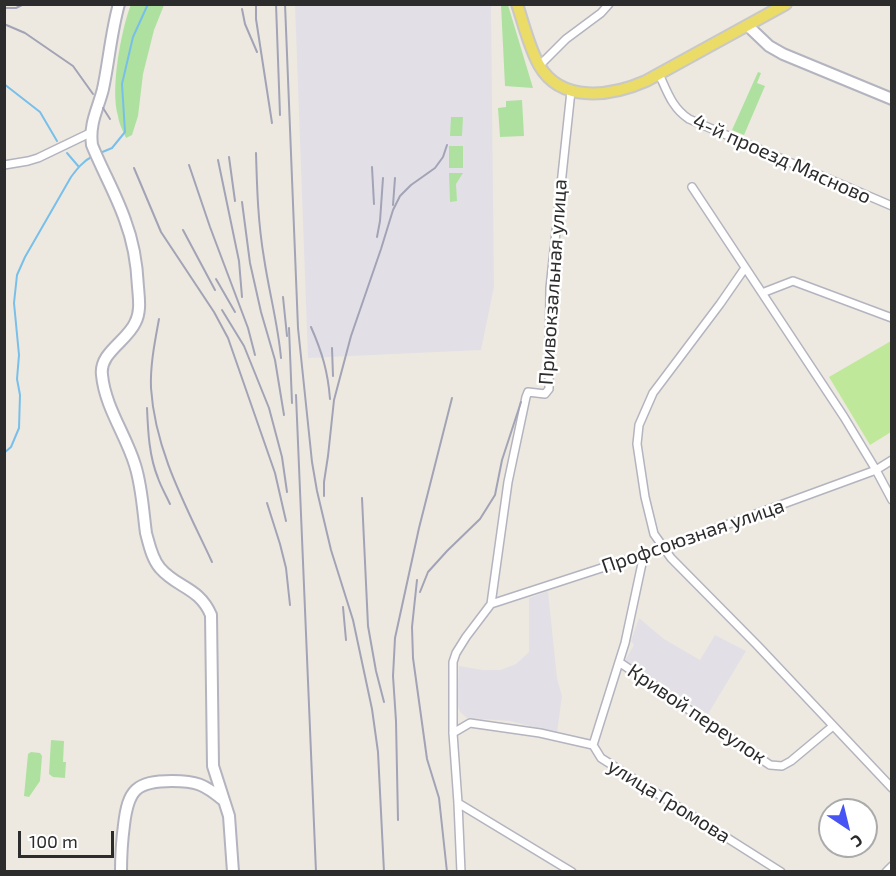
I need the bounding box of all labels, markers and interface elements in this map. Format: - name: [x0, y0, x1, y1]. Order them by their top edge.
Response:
- street label: 4-й проезд Мясново: [689, 109, 875, 209]
- street label: Привокзальная улица: [534, 178, 572, 386]
- street label: Профсоюзная улица: [599, 493, 787, 579]
- street label: Кривой переулок: [623, 659, 771, 769]
- street label: улица Громова: [603, 754, 735, 848]
- north arrow: [818, 798, 878, 858]
- scale bar: [21, 819, 117, 857]
- text: 100 m: [29, 830, 78, 852]
- text: С: [848, 831, 867, 852]

